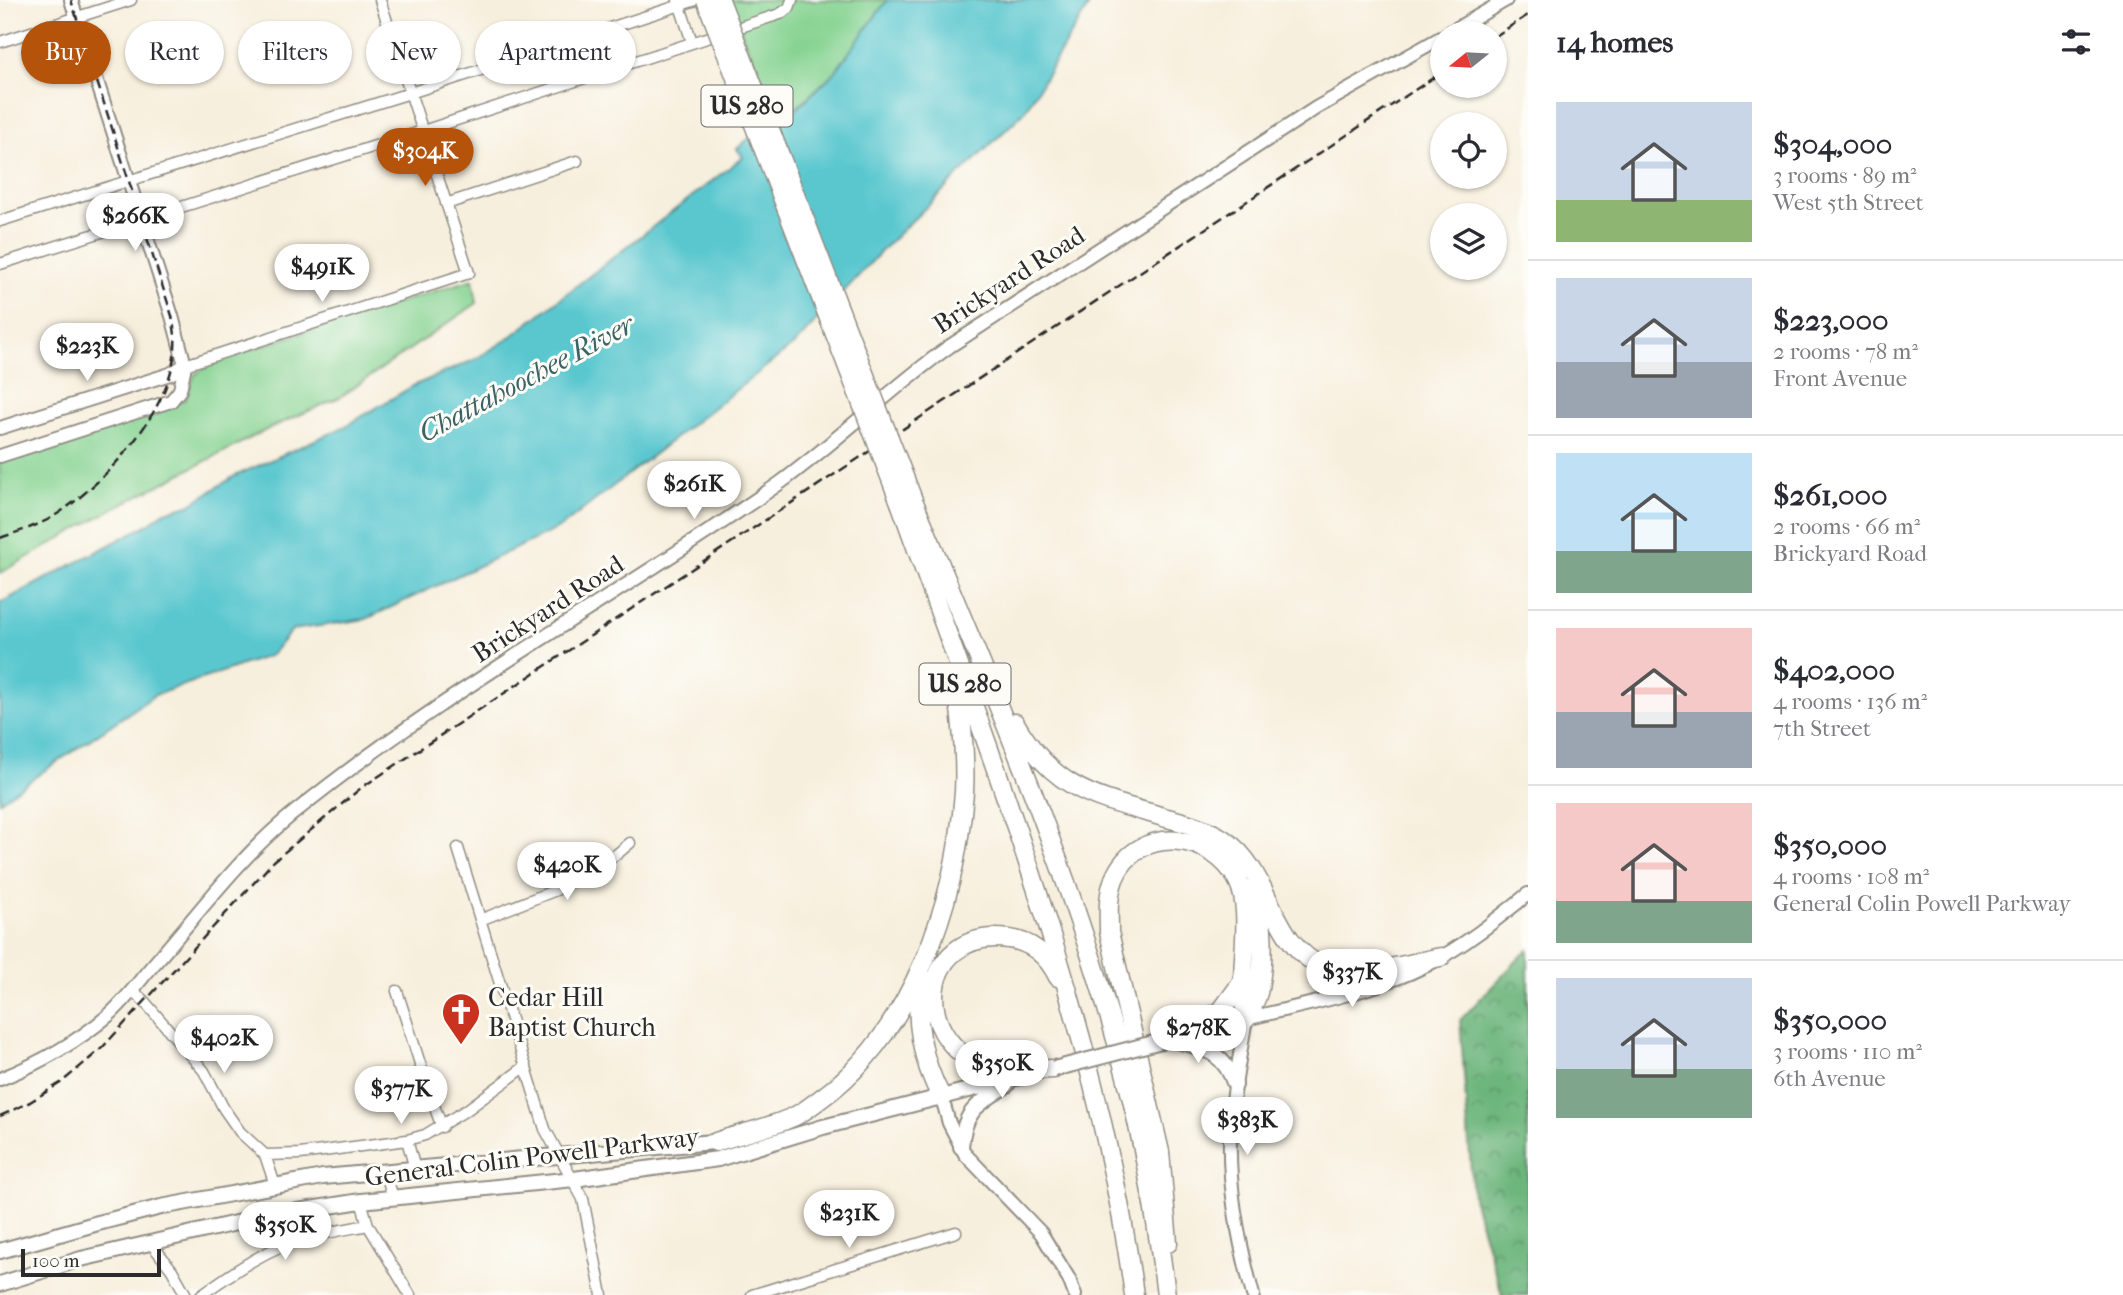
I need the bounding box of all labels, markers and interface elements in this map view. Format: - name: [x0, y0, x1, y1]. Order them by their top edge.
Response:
- chip: Buy: [21, 21, 111, 84]
- chip: Rent: [125, 21, 224, 84]
- chip: Filters: [238, 21, 352, 84]
- chip: New: [366, 21, 461, 84]
- chip: Apartment: [475, 21, 636, 84]
- north arrow: [1430, 21, 1507, 98]
- map controls: [1430, 21, 1507, 280]
- icon: filters: [2057, 23, 2095, 61]
- text: 14 homes: [1556, 25, 1673, 60]
- road number: US 280: [702, 86, 792, 126]
- button: locate: [1430, 112, 1507, 189]
- text: $304,000: [1773, 127, 1892, 162]
- pin: $304K: [376, 128, 474, 188]
- icon: home: [1612, 130, 1696, 214]
- text: $304K: [393, 137, 457, 164]
- text: 3 rooms · 89 m²: [1773, 162, 1917, 189]
- text: West 5th Street: [1773, 189, 1924, 216]
- pin: $266K: [86, 194, 184, 253]
- text: $266K: [102, 202, 168, 229]
- button: layers: [1430, 203, 1507, 280]
- street label: Brickyard Road: [928, 219, 1091, 340]
- pin: $491K: [273, 244, 371, 304]
- text: $491K: [290, 253, 354, 280]
- text: $223,000: [1773, 303, 1889, 338]
- water label: Chattahoochee River: [413, 306, 641, 449]
- icon: home: [1612, 306, 1696, 390]
- pin: $223K: [38, 324, 136, 383]
- text: $223K: [56, 332, 118, 359]
- text: 2 rooms · 78 m²: [1773, 338, 1918, 365]
- text: Front Avenue: [1773, 365, 1907, 392]
- pin: $261K: [645, 462, 743, 521]
- text: $261K: [663, 470, 725, 497]
- text: $261,000: [1773, 478, 1888, 513]
- icon: home: [1612, 481, 1696, 565]
- text: 2 rooms · 66 m²: [1773, 513, 1920, 540]
- text: Brickyard Road: [1773, 540, 1927, 567]
- street label: Brickyard Road: [467, 548, 630, 669]
- text: $402,000: [1773, 653, 1895, 688]
- icon: home: [1612, 656, 1696, 740]
- road number: US 280: [920, 664, 1010, 704]
- text: 4 rooms · 136 m²: [1773, 688, 1927, 715]
- text: 7th Street: [1773, 715, 1871, 742]
- text: $350,000: [1773, 828, 1887, 863]
- icon: home: [1612, 831, 1696, 915]
- pin: $420K: [518, 842, 616, 902]
- text: $420K: [533, 851, 601, 878]
- text: 4 rooms · 108 m²: [1773, 863, 1929, 890]
- text: General Colin Powell Parkway: [1773, 890, 2071, 917]
- pin: $337K: [1303, 950, 1401, 1009]
- text: $337K: [1322, 958, 1382, 985]
- place label: Cedar Hill Baptist Church: [488, 982, 656, 1043]
- church icon: Cedar Hill Baptist Church: [440, 991, 482, 1046]
- text: $350,000: [1773, 1003, 1887, 1038]
- pin: $278K: [1149, 1006, 1247, 1065]
- icon: home: [1612, 1006, 1696, 1090]
- text: $278K: [1166, 1014, 1230, 1041]
- pin: $402K: [175, 1016, 273, 1075]
- text: $402K: [190, 1024, 258, 1051]
- text: 3 rooms · 110 m²: [1773, 1038, 1922, 1065]
- pin: $350K: [953, 1040, 1051, 1100]
- text: $350K: [971, 1049, 1033, 1076]
- text: 6th Avenue: [1773, 1065, 1886, 1092]
- pin: $377K: [352, 1066, 450, 1126]
- text: $377K: [370, 1075, 432, 1102]
- pin: $383K: [1198, 1098, 1296, 1157]
- text: $383K: [1217, 1106, 1277, 1133]
- street label: General Colin Powell Parkway: [363, 1121, 702, 1193]
- pin: $231K: [800, 1190, 898, 1250]
- text: $231K: [820, 1199, 878, 1226]
- pin: $350K: [236, 1202, 334, 1262]
- text: $350K: [254, 1211, 316, 1238]
- scale bar: [21, 1246, 161, 1278]
- text: 100 m: [32, 1250, 80, 1272]

